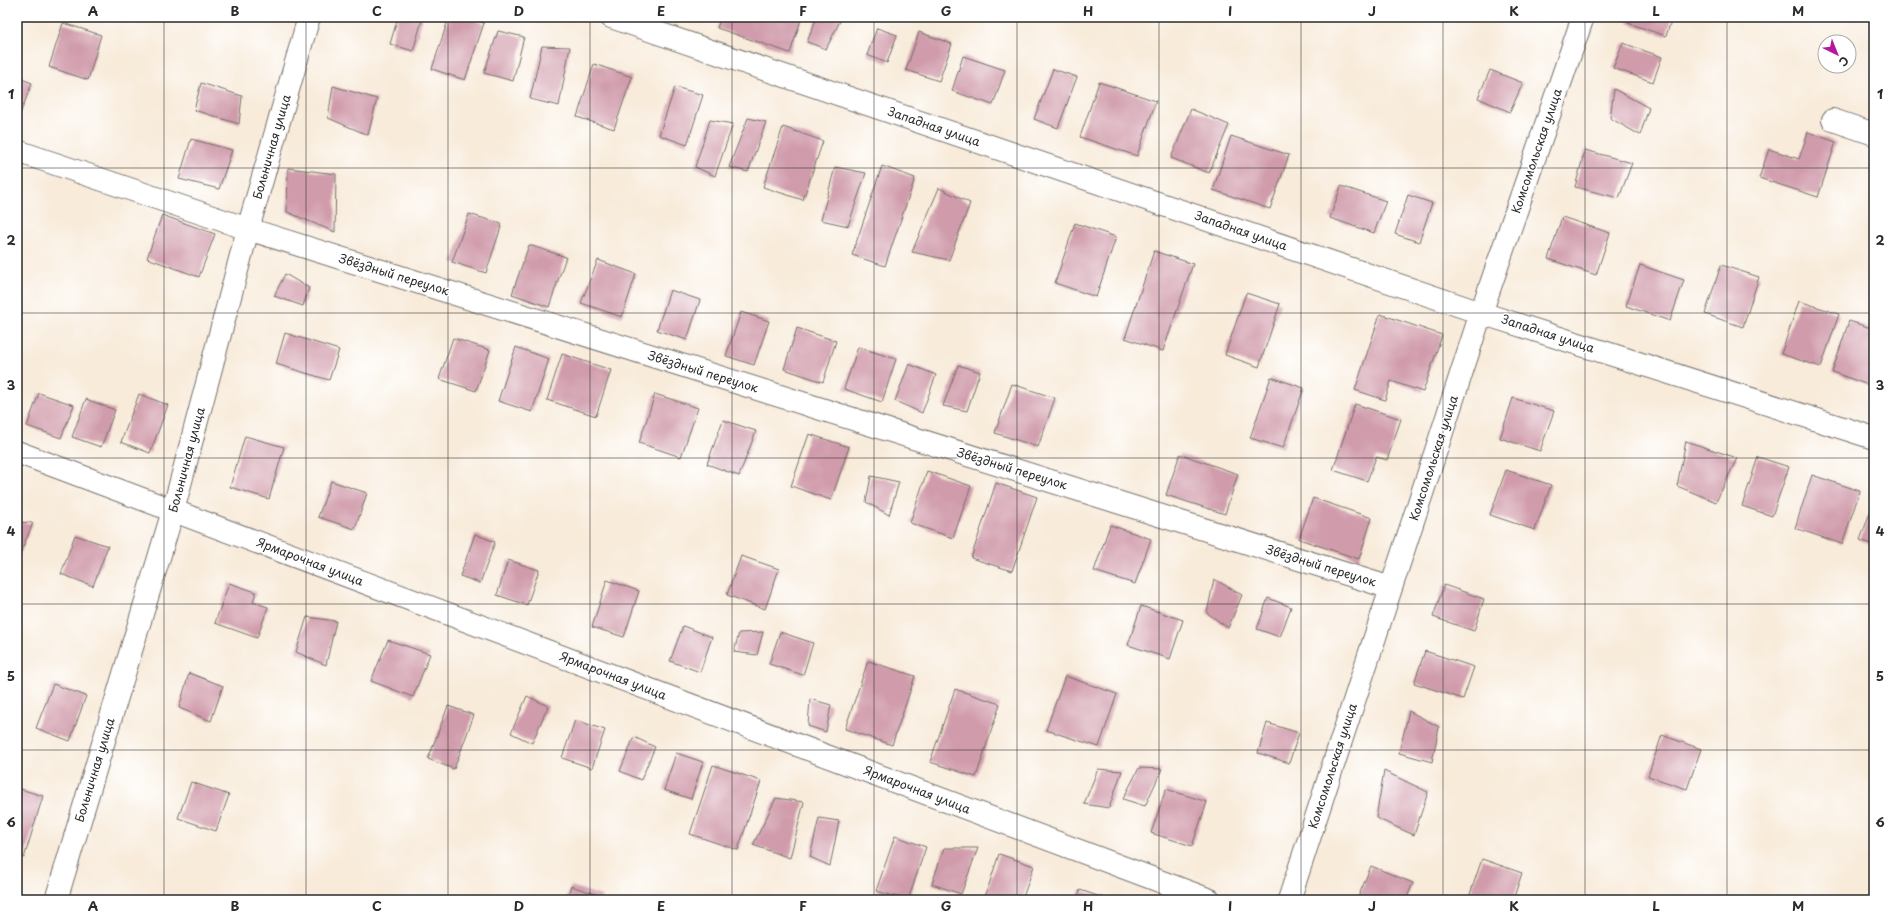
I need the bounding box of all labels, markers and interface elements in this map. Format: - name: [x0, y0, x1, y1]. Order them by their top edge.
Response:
- text: A: [88, 1, 98, 20]
- text: B: [231, 1, 240, 20]
- text: C: [372, 1, 382, 20]
- text: D: [514, 1, 524, 20]
- text: E: [657, 1, 665, 20]
- text: F: [799, 1, 807, 20]
- text: G: [941, 1, 951, 20]
- text: H: [1083, 1, 1093, 20]
- text: I: [1228, 1, 1232, 20]
- text: J: [1368, 1, 1376, 20]
- text: K: [1509, 1, 1519, 20]
- text: L: [1652, 1, 1660, 20]
- text: M: [1792, 1, 1804, 20]
- north arrow: [1817, 34, 1857, 74]
- text: С: [1835, 53, 1853, 71]
- text: 1: [8, 84, 14, 103]
- text: 1: [1877, 84, 1883, 103]
- street label: Комсомольская улица: [1506, 85, 1566, 215]
- street label: Больничная улица: [247, 92, 295, 201]
- street label: Западная улица: [886, 102, 983, 150]
- street label: Западная улица: [1193, 206, 1290, 254]
- text: 2: [6, 230, 16, 249]
- text: 2: [1875, 230, 1885, 249]
- street label: Звёздный переулок: [337, 249, 453, 300]
- street label: Западная улица: [1500, 310, 1597, 357]
- street label: Звёздный переулок: [646, 346, 762, 397]
- text: 3: [7, 375, 16, 394]
- text: 3: [1876, 375, 1885, 394]
- street label: Комсомольская улица: [1404, 392, 1462, 523]
- street label: Больничная улица: [163, 405, 209, 514]
- street label: Звёздный переулок: [955, 443, 1071, 494]
- text: 4: [7, 521, 16, 540]
- text: 4: [1876, 521, 1885, 540]
- street label: Ярмарочная улица: [255, 532, 367, 590]
- street label: Звёздный переулок: [1264, 540, 1380, 591]
- street label: Ярмарочная улица: [558, 646, 670, 704]
- text: 5: [7, 666, 15, 685]
- text: 5: [1876, 666, 1884, 685]
- street label: Комсомольская улица: [1303, 700, 1361, 831]
- street label: Больничная улица: [70, 715, 119, 824]
- street label: Ярмарочная улица: [862, 760, 974, 818]
- text: 6: [6, 812, 16, 831]
- text: 6: [1875, 812, 1885, 831]
- text: A: [88, 896, 98, 915]
- text: B: [231, 896, 240, 915]
- text: C: [372, 896, 382, 915]
- text: D: [514, 896, 524, 915]
- text: E: [657, 896, 665, 915]
- text: F: [799, 896, 807, 915]
- text: G: [941, 896, 951, 915]
- text: H: [1083, 896, 1093, 915]
- text: I: [1228, 896, 1232, 915]
- text: J: [1368, 896, 1376, 915]
- text: K: [1509, 896, 1519, 915]
- text: L: [1652, 896, 1660, 915]
- text: M: [1792, 896, 1804, 915]

